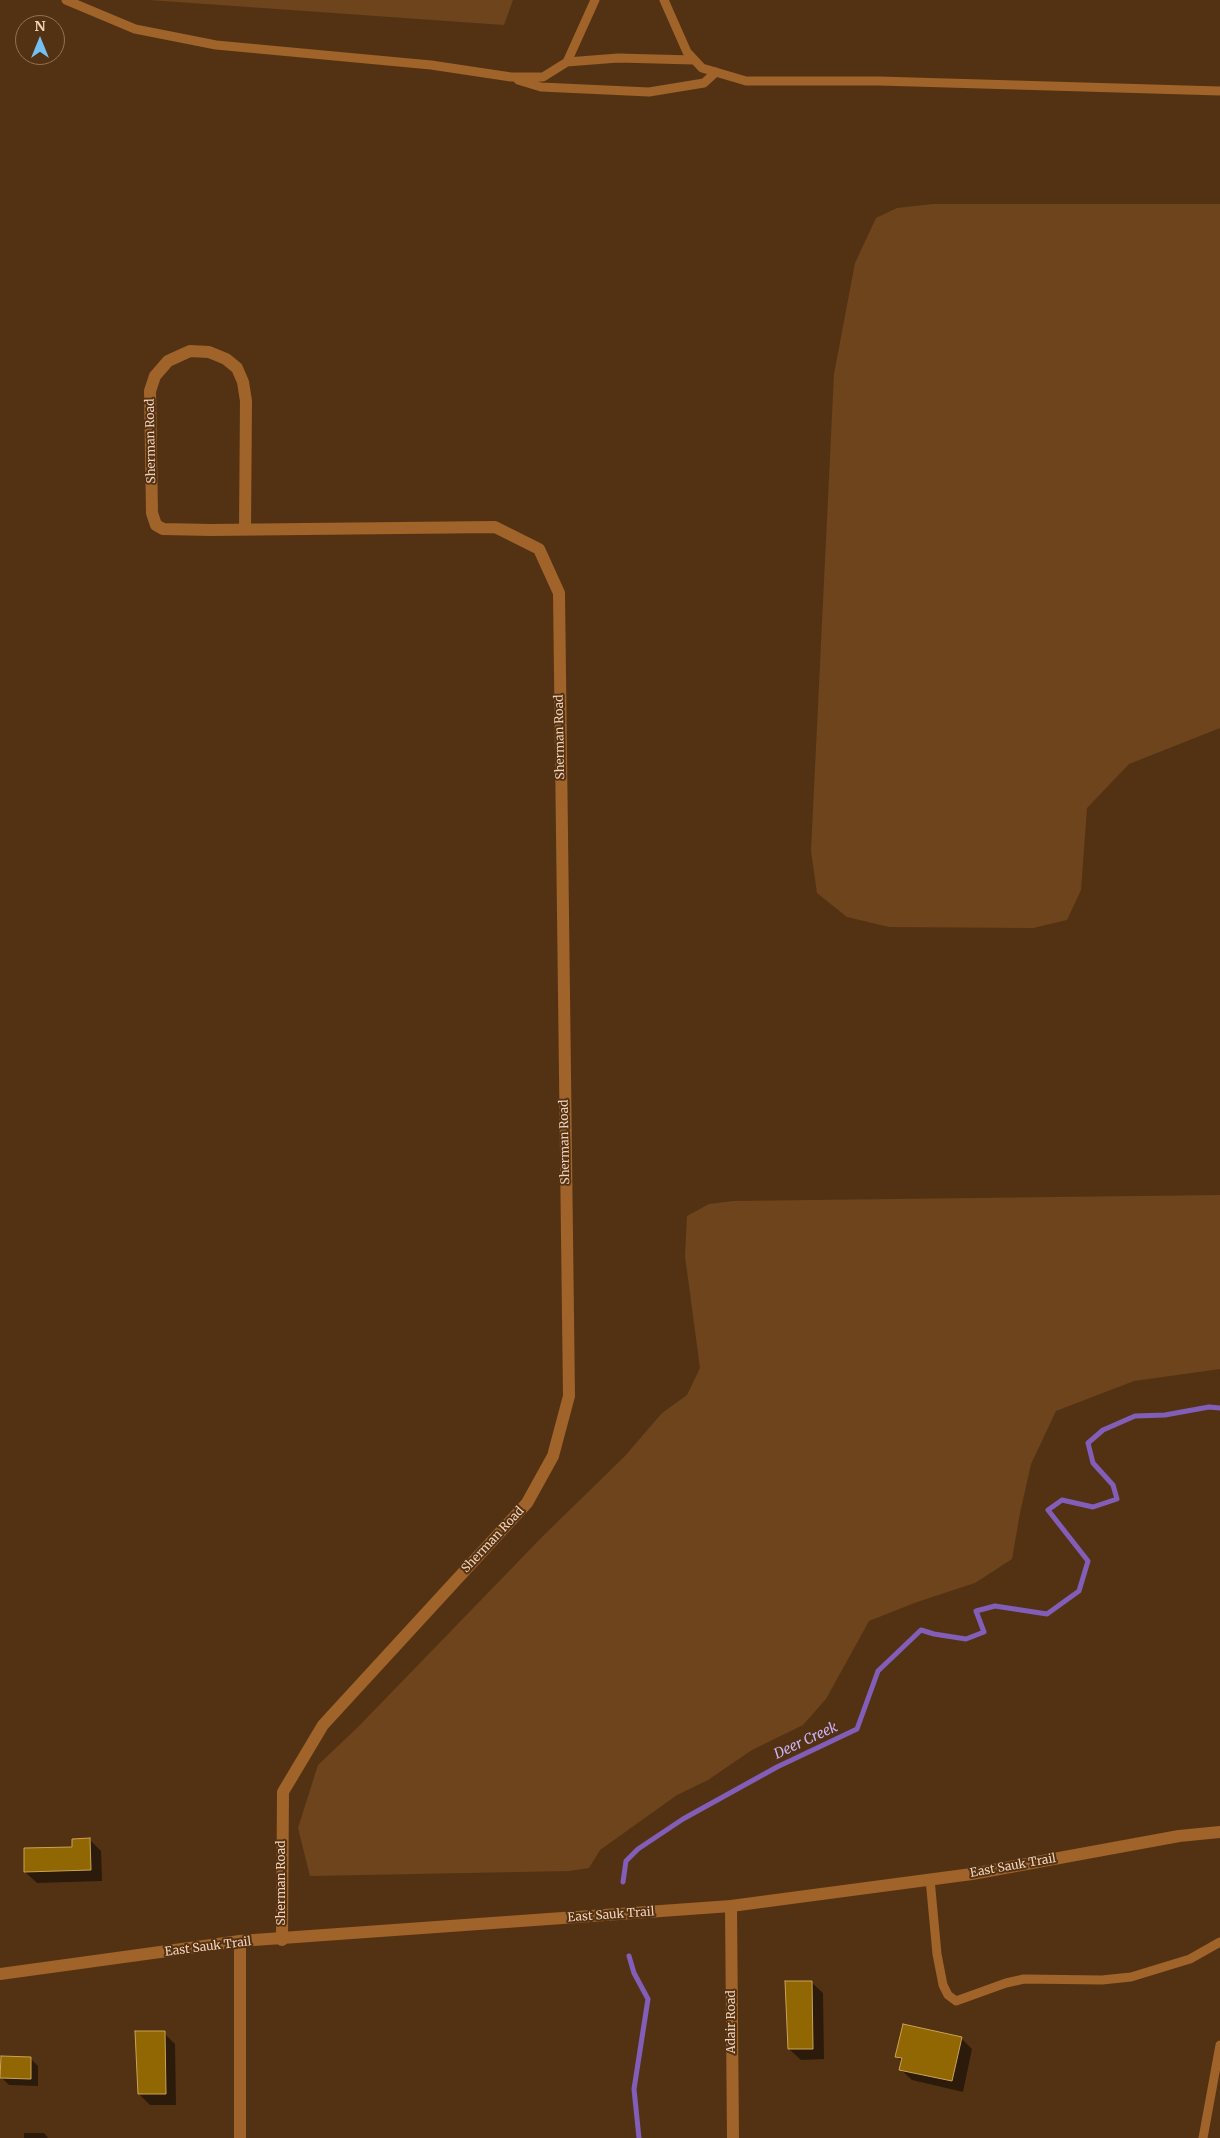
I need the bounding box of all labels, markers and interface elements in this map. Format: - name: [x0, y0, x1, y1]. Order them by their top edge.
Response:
- north arrow: [15, 15, 65, 65]
- text: N: [34, 17, 46, 35]
- street label: Sherman Road: [143, 398, 159, 484]
- street label: Sherman Road: [552, 694, 568, 780]
- street label: Sherman Road: [557, 1099, 573, 1185]
- street label: Sherman Road: [459, 1504, 527, 1576]
- water label: Deer Creek: [772, 1719, 840, 1763]
- street label: Sherman Road: [275, 1841, 289, 1925]
- street label: East Sauk Trail: [969, 1851, 1057, 1881]
- street label: East Sauk Trail: [567, 1905, 655, 1925]
- street label: East Sauk Trail: [164, 1935, 252, 1959]
- street label: Adair Road: [725, 1990, 739, 2054]

